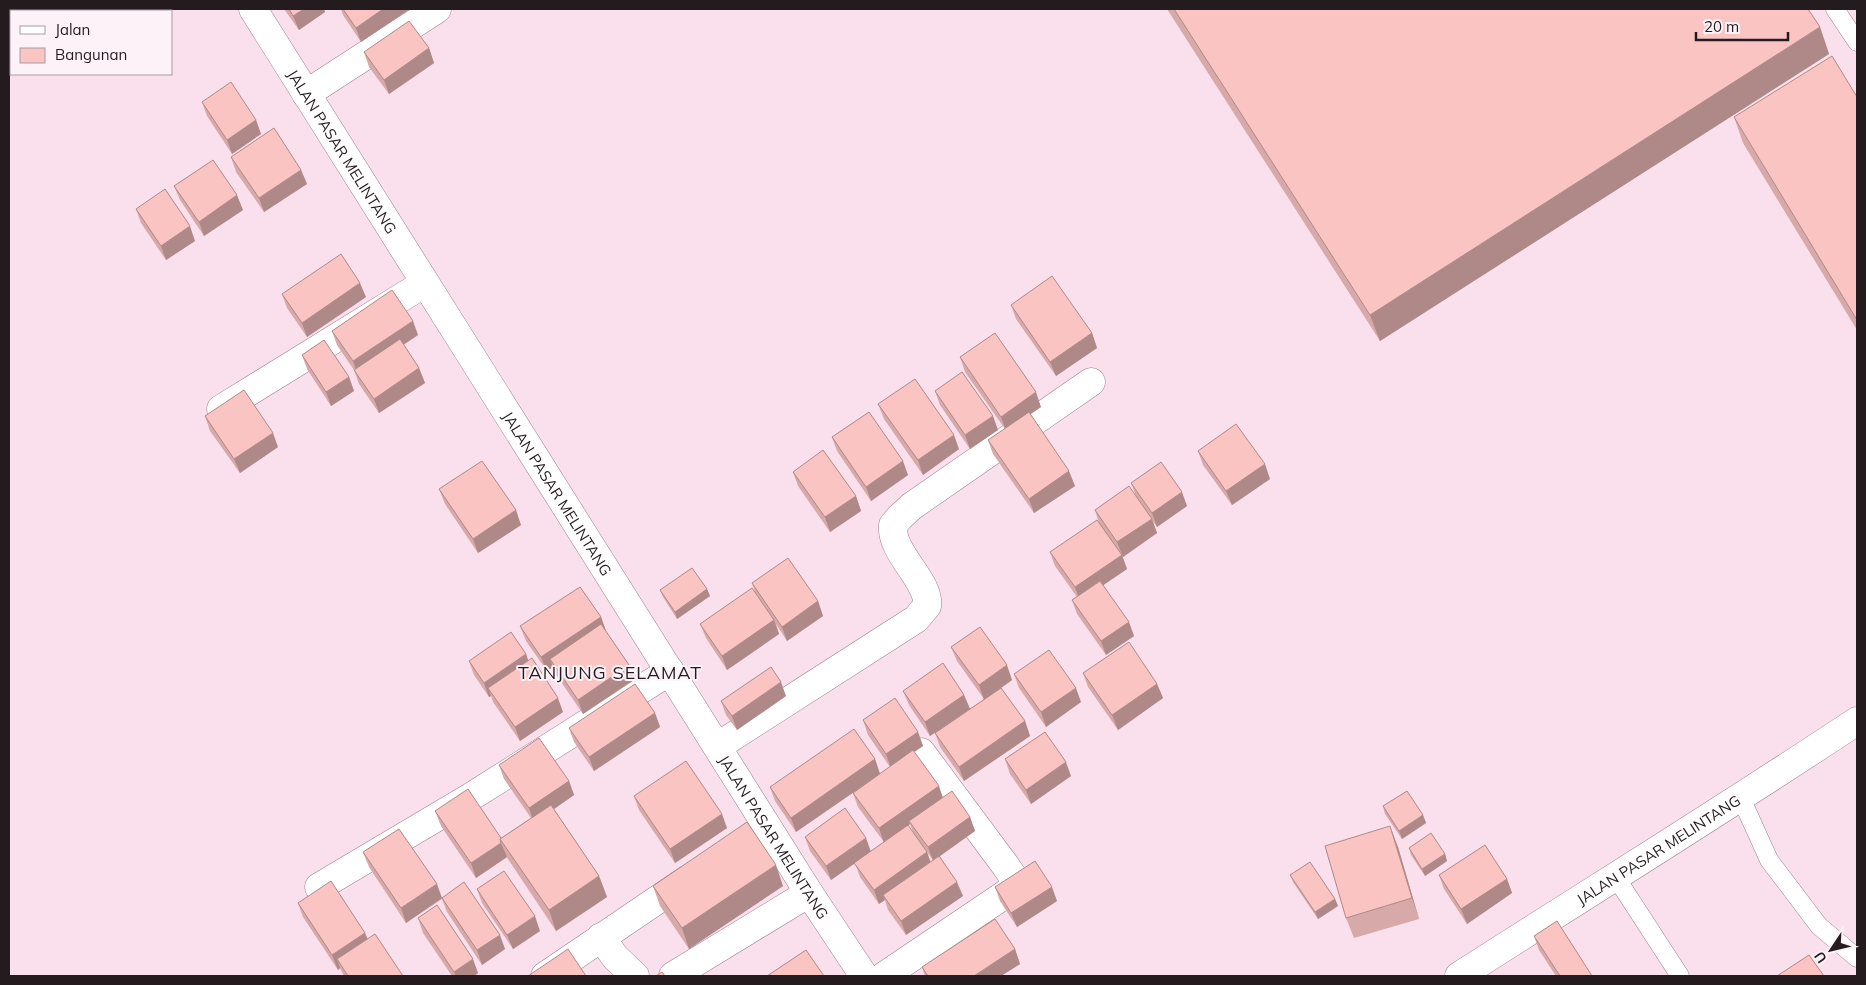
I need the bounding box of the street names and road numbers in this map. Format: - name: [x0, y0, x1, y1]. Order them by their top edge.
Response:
- street label: JALAN PASAR MELINTANG: [284, 66, 401, 237]
- street label: JALAN PASAR MELINTANG: [499, 408, 616, 579]
- street label: JALAN PASAR MELINTANG: [715, 751, 833, 922]
- street label: JALAN PASAR MELINTANG: [1573, 790, 1744, 909]

